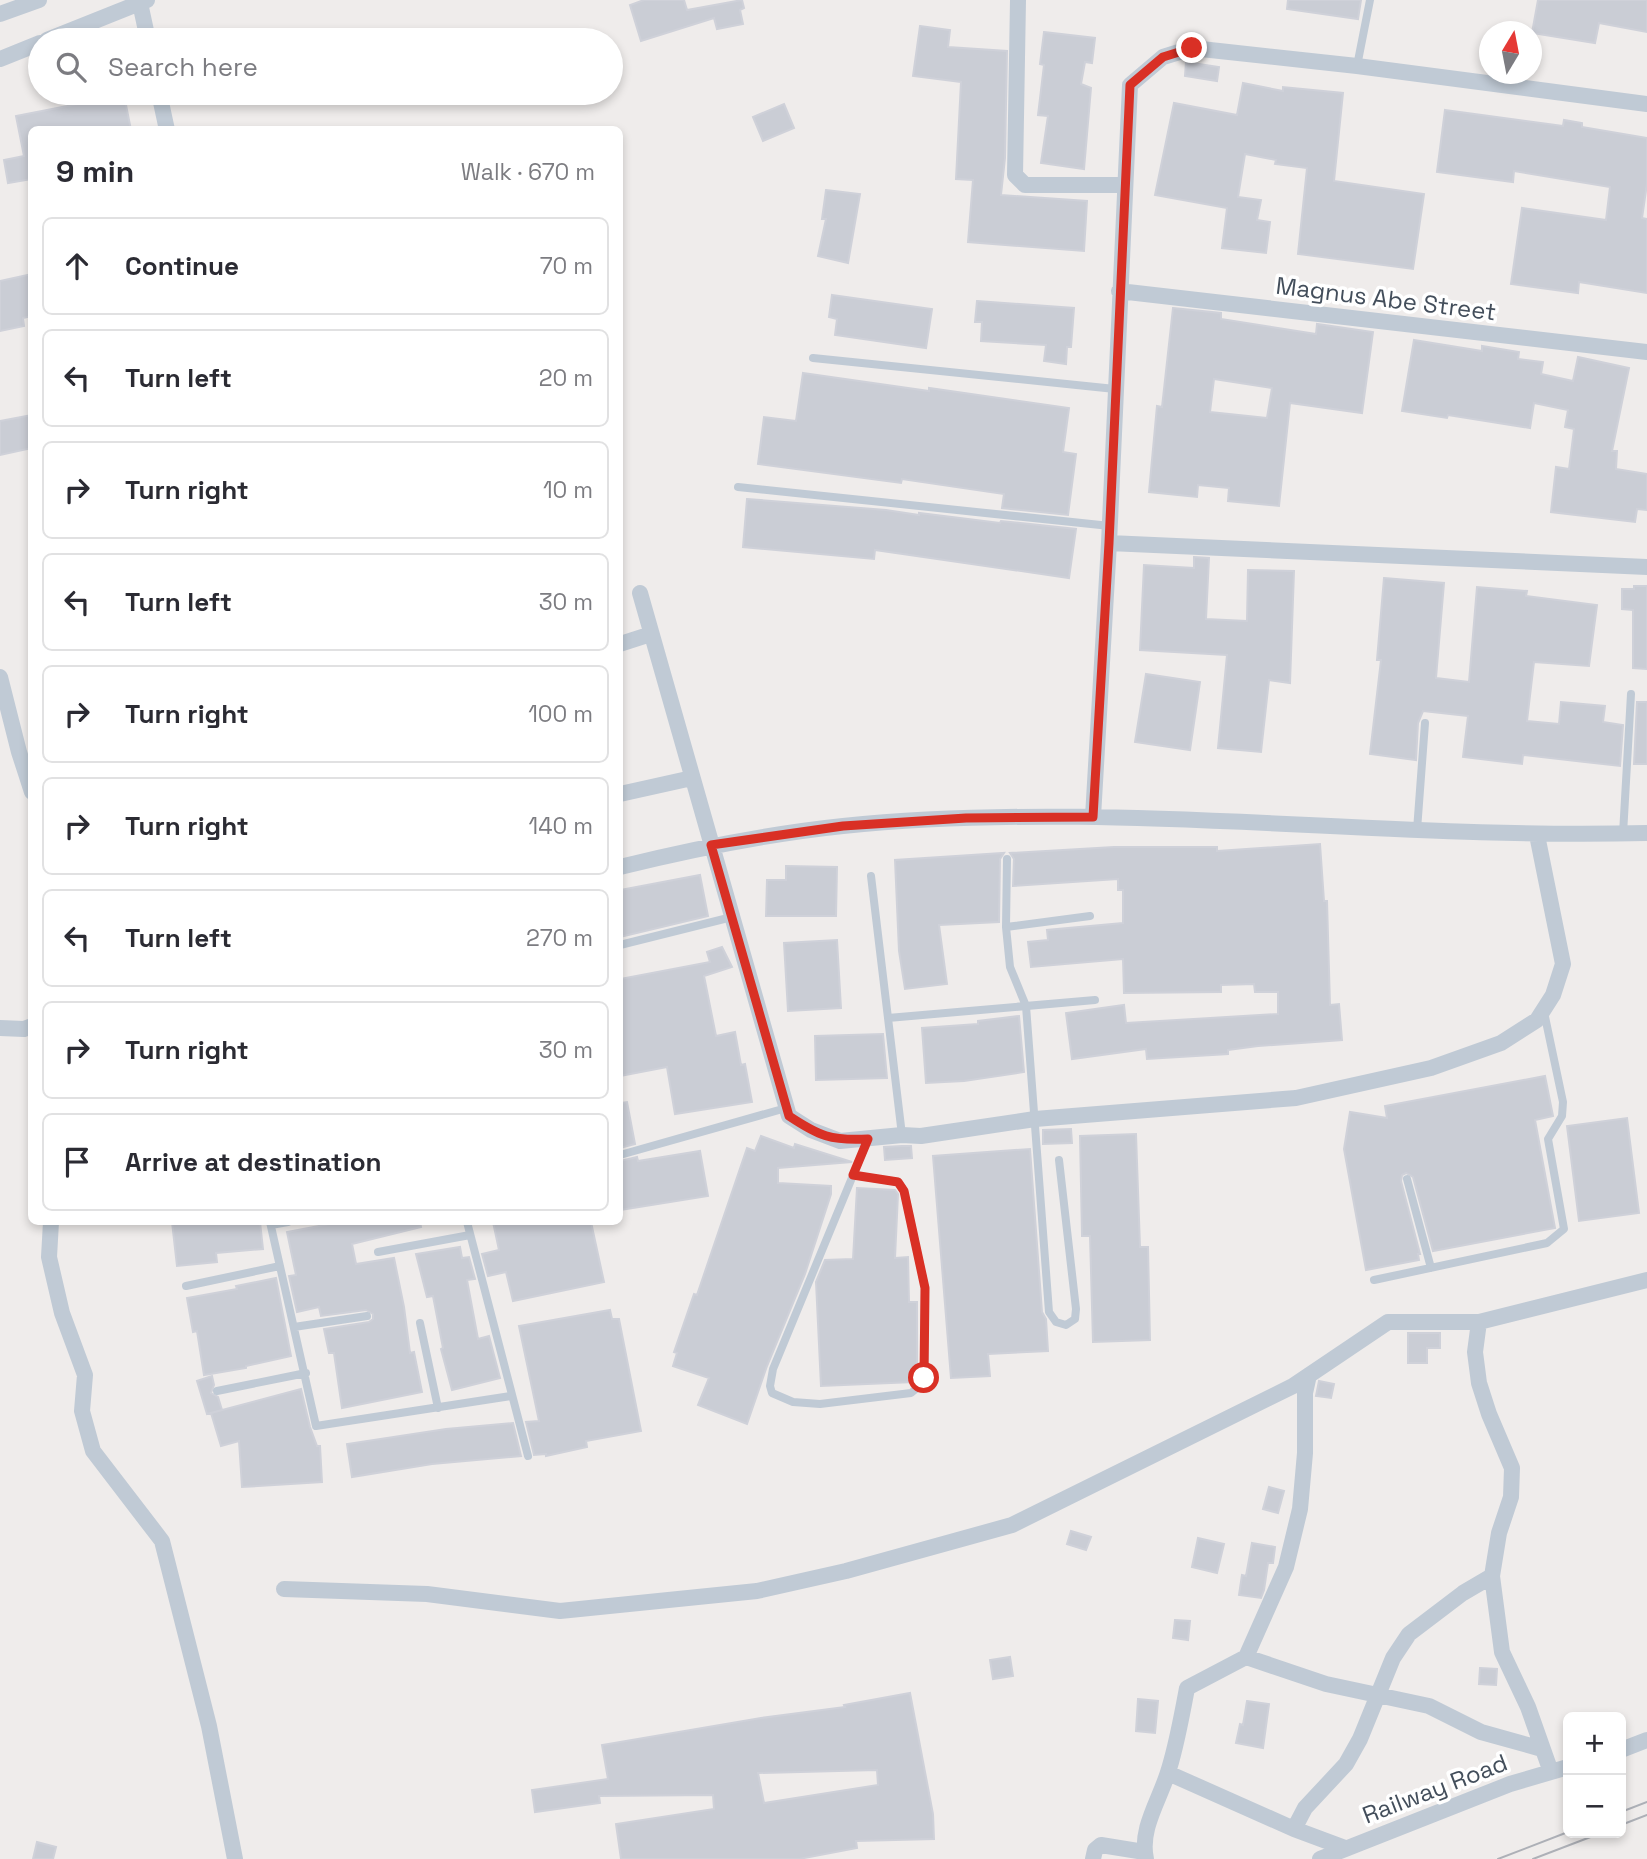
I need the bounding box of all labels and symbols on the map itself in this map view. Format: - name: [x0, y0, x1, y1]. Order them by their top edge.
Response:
- north arrow: [1479, 21, 1542, 84]
- route end: [1176, 32, 1207, 63]
- street label: Magnus Abe Street: [1274, 270, 1498, 327]
- route start: [908, 1362, 939, 1393]
- street label: Railway Road: [1358, 1747, 1512, 1830]

